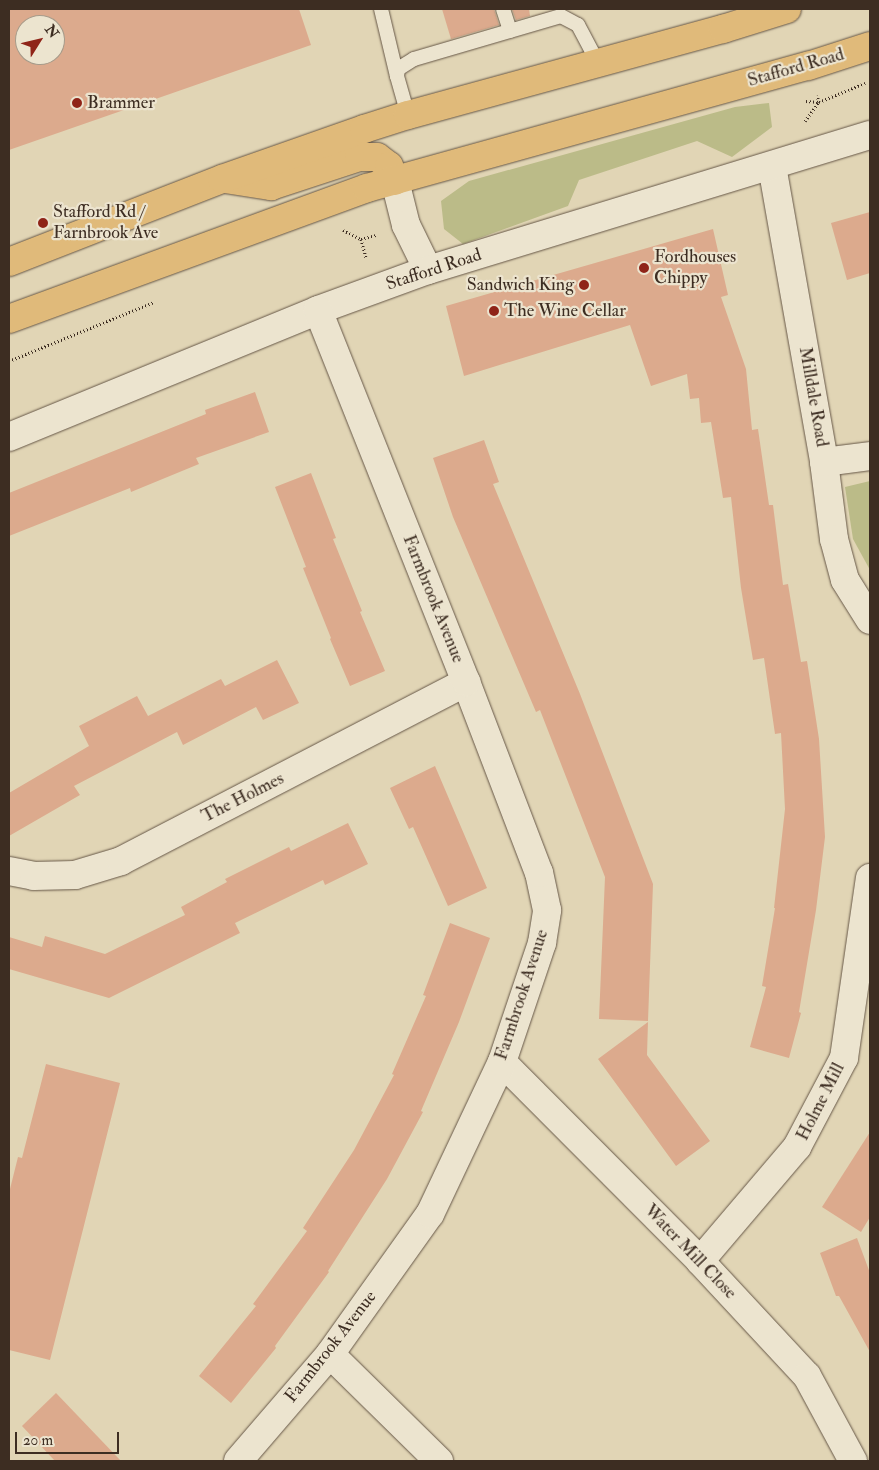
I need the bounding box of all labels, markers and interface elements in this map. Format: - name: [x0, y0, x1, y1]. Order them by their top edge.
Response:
- north arrow: [15, 15, 65, 65]
- text: N: [41, 21, 62, 42]
- street label: Stafford Road: [745, 44, 847, 92]
- place label: Brammer: [87, 92, 155, 114]
- marker: Brammer: [71, 97, 83, 109]
- place label: Stafford Rd / Farnbrook Ave: [53, 202, 158, 244]
- marker: Stafford Rd / Farnbrook Ave: [37, 217, 49, 229]
- street label: Stafford Road: [384, 244, 484, 296]
- place label: Fordhouses Chippy: [654, 247, 736, 290]
- marker: Fordhouses Chippy: [638, 262, 650, 274]
- place label: Sandwich King: [467, 274, 574, 296]
- marker: Sandwich King: [578, 279, 590, 291]
- place label: The Wine Cellar: [504, 300, 626, 322]
- marker: The Wine Cellar: [488, 305, 500, 317]
- street label: Milldale Road: [794, 345, 832, 449]
- street label: Farmbrook Avenue: [398, 532, 468, 666]
- street label: The Holmes: [198, 768, 288, 828]
- street label: Farmbrook Avenue: [491, 927, 553, 1063]
- street label: Holme Mill: [792, 1060, 850, 1144]
- street label: Water Mill Close: [639, 1200, 741, 1304]
- street label: Farmbrook Avenue: [281, 1287, 381, 1407]
- scale bar: [18, 1422, 121, 1454]
- text: 20 m: [23, 1431, 53, 1450]

